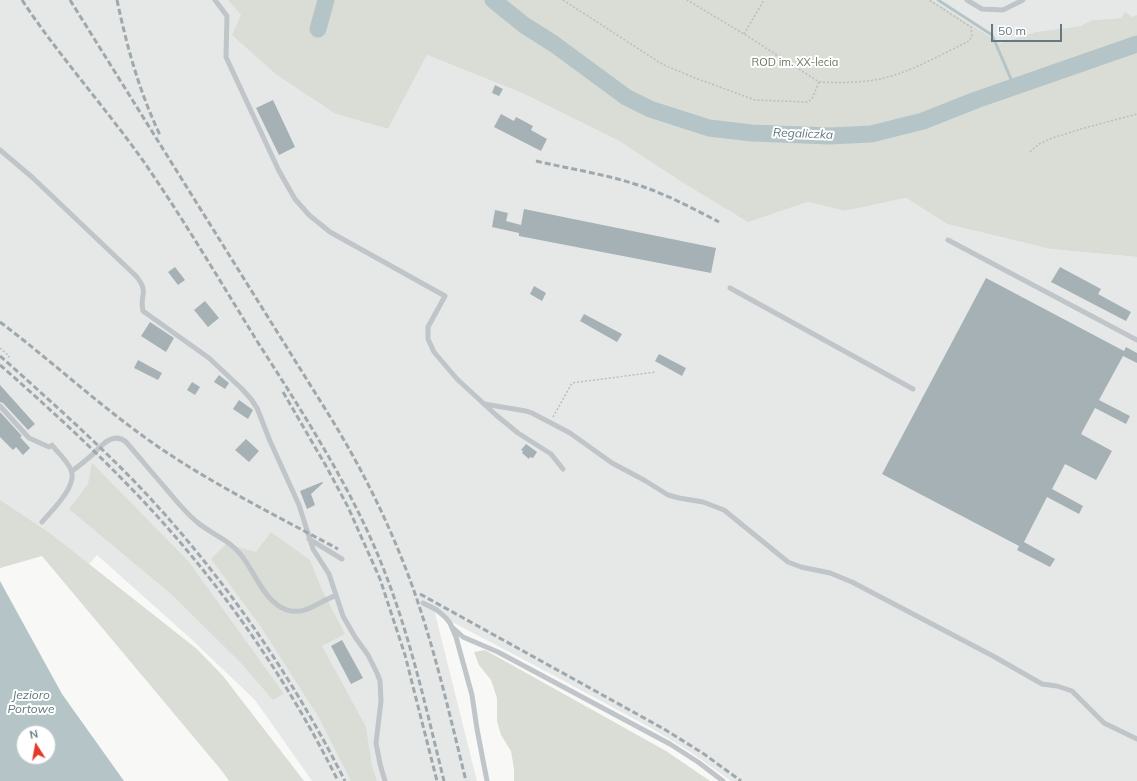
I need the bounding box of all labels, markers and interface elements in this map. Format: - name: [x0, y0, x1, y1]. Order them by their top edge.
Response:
- scale bar: [993, 16, 1064, 42]
- text: 50 m: [998, 23, 1026, 38]
- park label: ROD im. XX-lecia: [752, 56, 838, 70]
- water label: Regaliczka: [773, 126, 833, 142]
- water label: Jezioro Portowe: [8, 688, 54, 716]
- north arrow: [16, 725, 56, 765]
- text: N: [28, 727, 39, 742]

